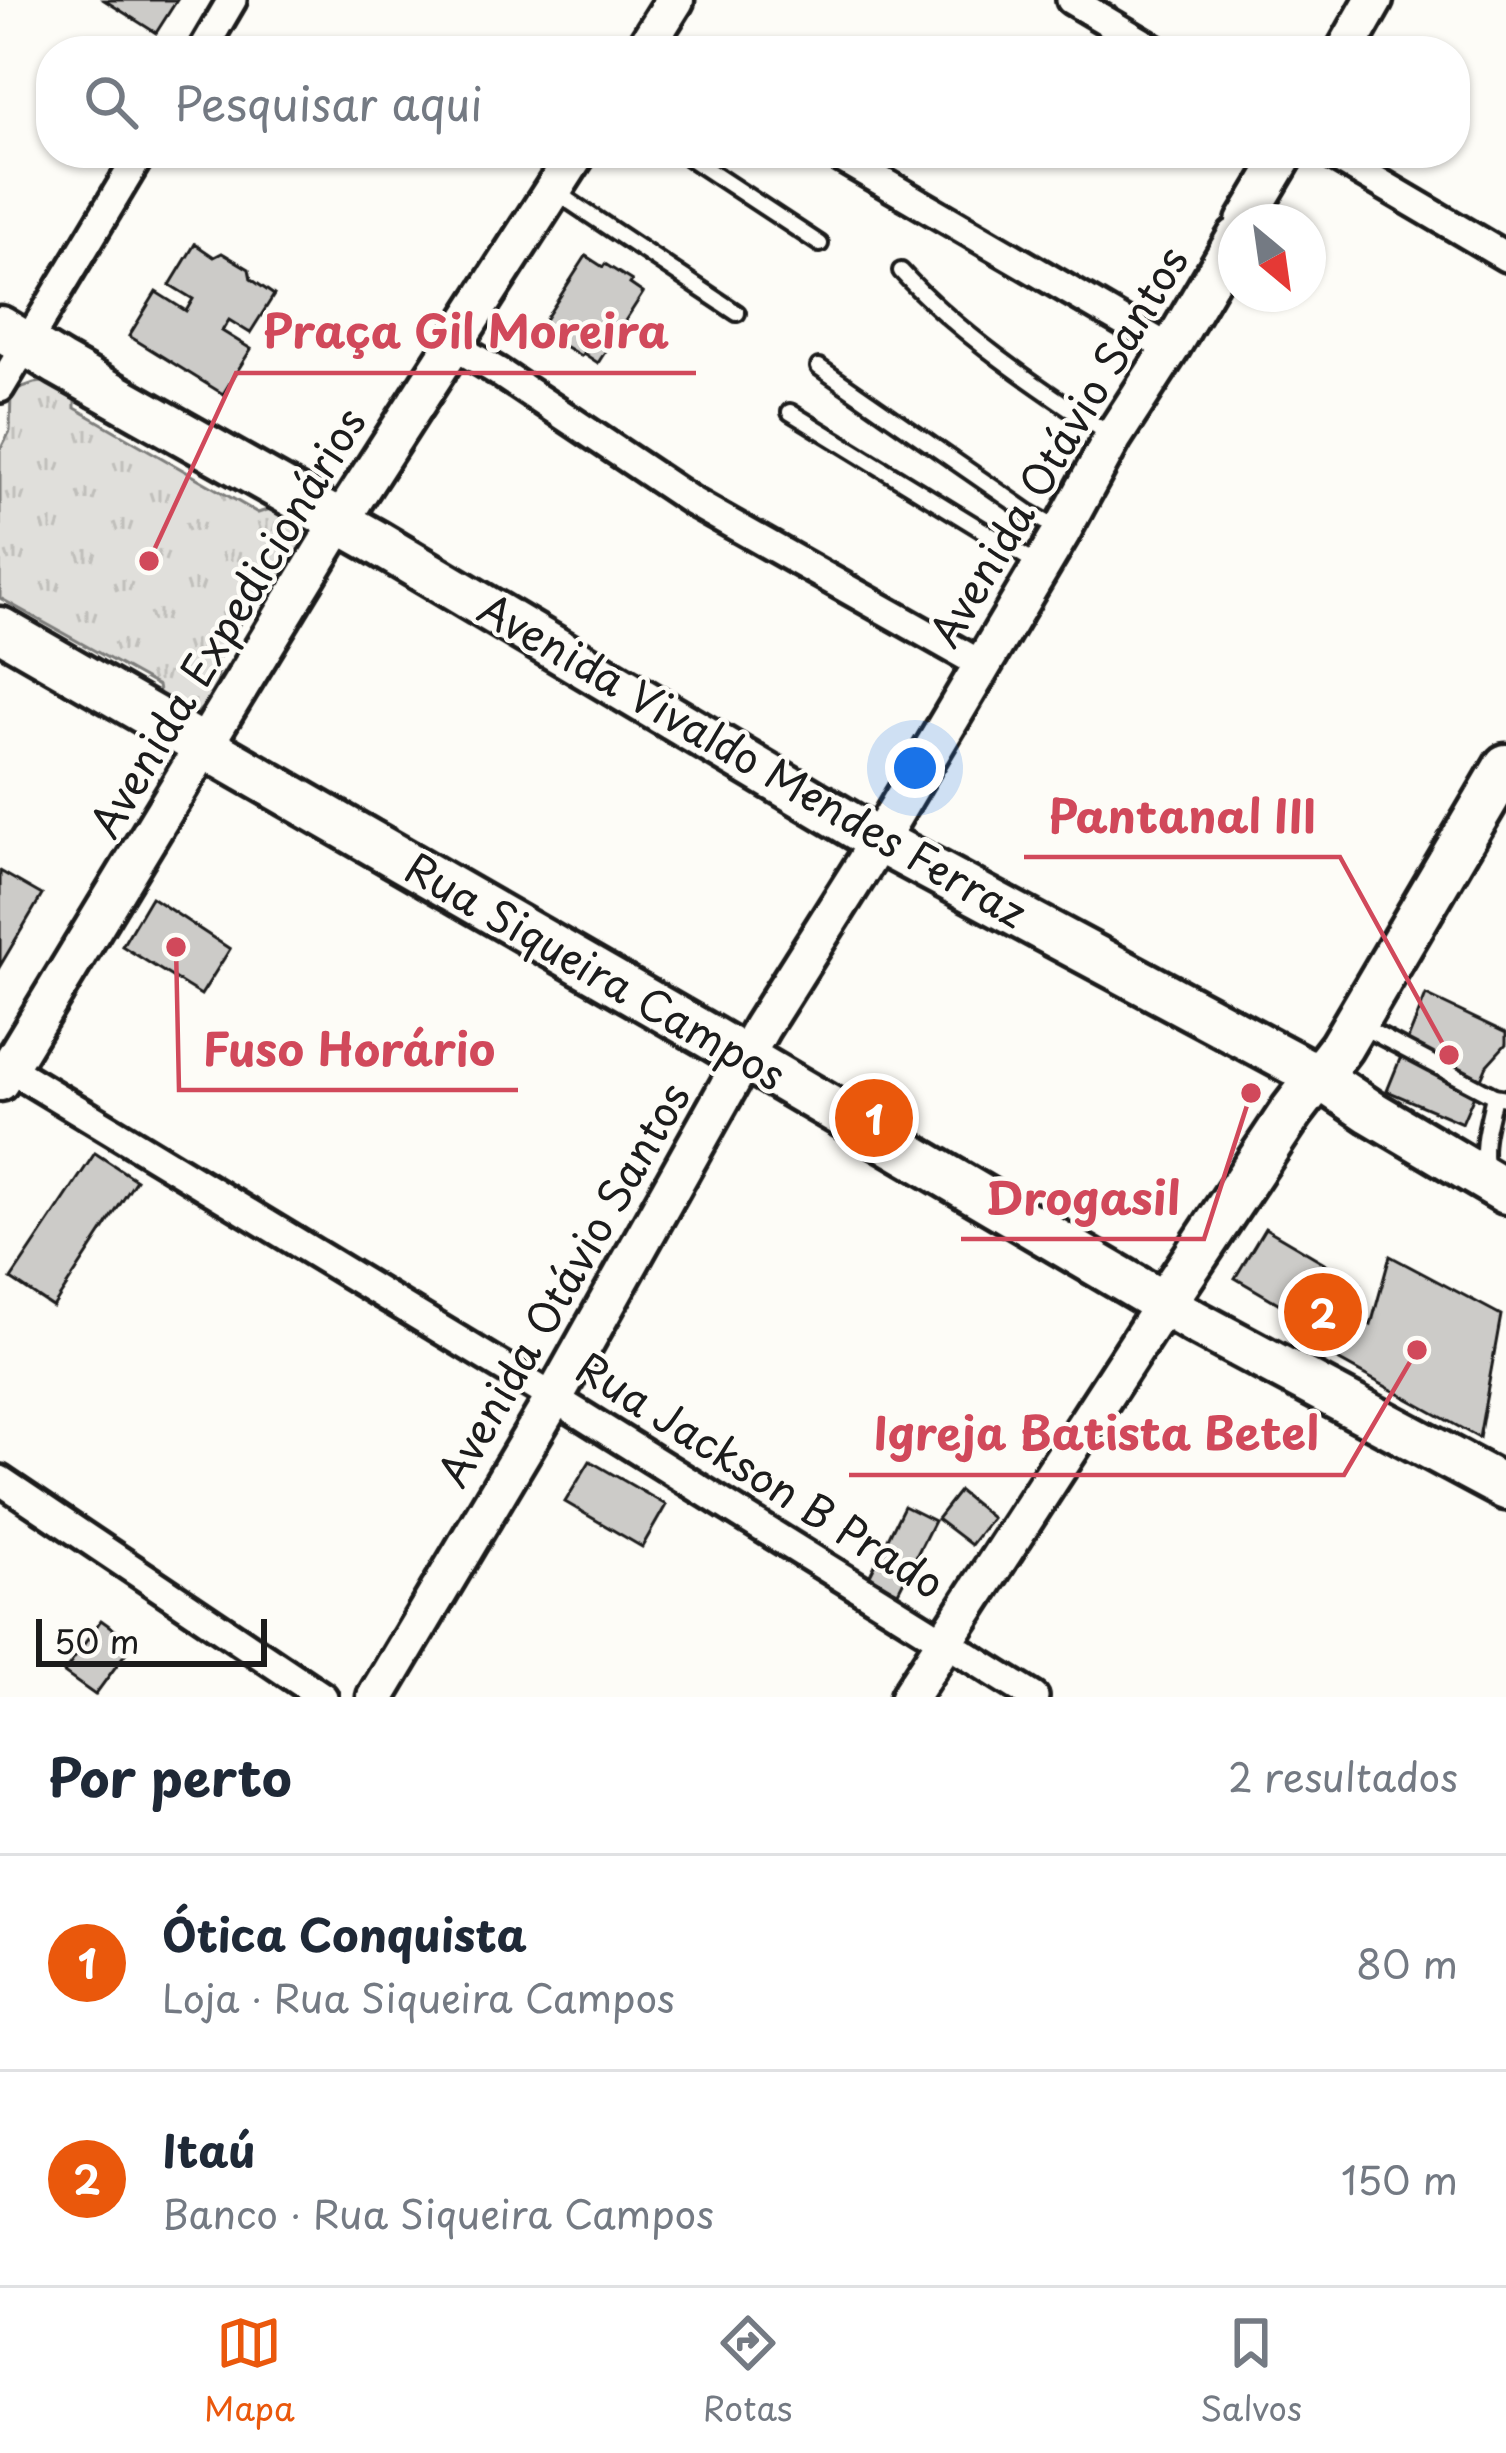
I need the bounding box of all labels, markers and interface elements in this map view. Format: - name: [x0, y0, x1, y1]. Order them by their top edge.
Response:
- search box: [36, 36, 1470, 168]
- text: Pesquisar aqui: [174, 68, 483, 136]
- icon: search: [78, 69, 144, 135]
- north arrow: [1218, 204, 1326, 312]
- street label: Avenida Otávio Santos: [912, 233, 1202, 658]
- callout: Praça Gil Moreira: [236, 292, 696, 373]
- text: Praça Gil Moreira: [263, 295, 669, 363]
- street label: Avenida Expedicionários: [72, 395, 380, 849]
- street label: Avenida Vivaldo Mendes Ferraz: [468, 576, 1039, 942]
- your location: [885, 738, 945, 798]
- callout: Pantanal III: [1024, 776, 1340, 857]
- text: Pantanal III: [1048, 780, 1316, 848]
- street label: Rua Siqueira Campos: [394, 835, 798, 1105]
- callout: Fuso Horário: [179, 1009, 518, 1090]
- text: Fuso Horário: [203, 1013, 495, 1081]
- street label: Avenida Otávio Santos: [420, 1070, 703, 1498]
- pin: 1: [835, 1073, 913, 1163]
- callout: Drogasil: [961, 1158, 1204, 1239]
- text: Drogasil: [985, 1162, 1181, 1230]
- pin: 2: [1284, 1267, 1362, 1357]
- street label: Rua Jackson B Prado: [565, 1335, 958, 1613]
- callout: Igreja Batista Betel: [849, 1394, 1344, 1475]
- text: Igreja Batista Betel: [873, 1397, 1319, 1465]
- scale bar: [36, 1613, 267, 1666]
- text: 50 m: [54, 1615, 140, 1665]
- text: Por perto: [48, 1737, 292, 1814]
- text: 2 resultados: [1228, 1746, 1458, 1805]
- text: Ótica Conquista: [162, 1899, 527, 1967]
- text: 1: [78, 1933, 96, 1992]
- text: 80 m: [1356, 1933, 1458, 1992]
- text: Loja · Rua Siqueira Campos: [162, 1967, 675, 2026]
- text: Itaú: [162, 2115, 256, 2183]
- text: 2: [73, 2149, 101, 2208]
- text: 150 m: [1341, 2149, 1458, 2208]
- text: Banco · Rua Siqueira Campos: [162, 2183, 714, 2242]
- tab: Mapa: [204, 2310, 295, 2432]
- tab: Rotas: [703, 2310, 792, 2432]
- tab: Salvos: [1200, 2310, 1302, 2432]

